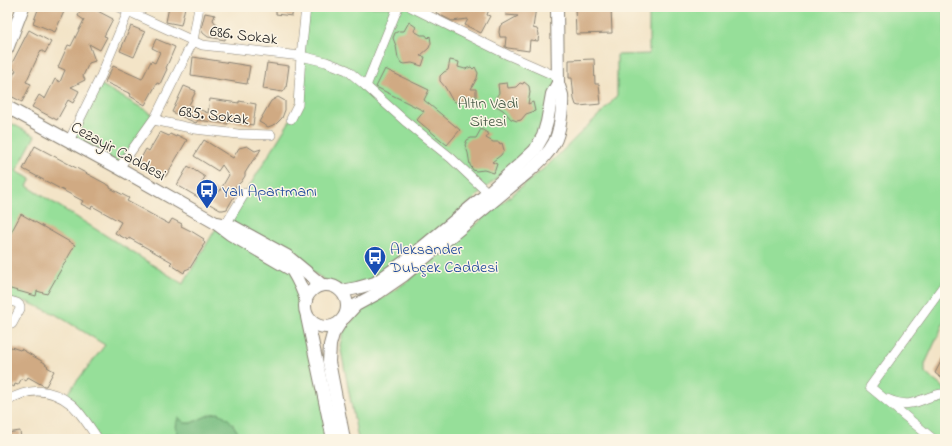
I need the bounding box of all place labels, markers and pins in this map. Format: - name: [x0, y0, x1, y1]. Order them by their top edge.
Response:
- bus stop icon: Yalı Apartmanı: [194, 177, 220, 210]
- place label: Yalı Apartmanı: [222, 180, 317, 204]
- place label: Aleksander Dubçek Caddesi: [389, 238, 498, 280]
- bus stop icon: Aleksander Dubçek Caddesi: [362, 244, 388, 277]

